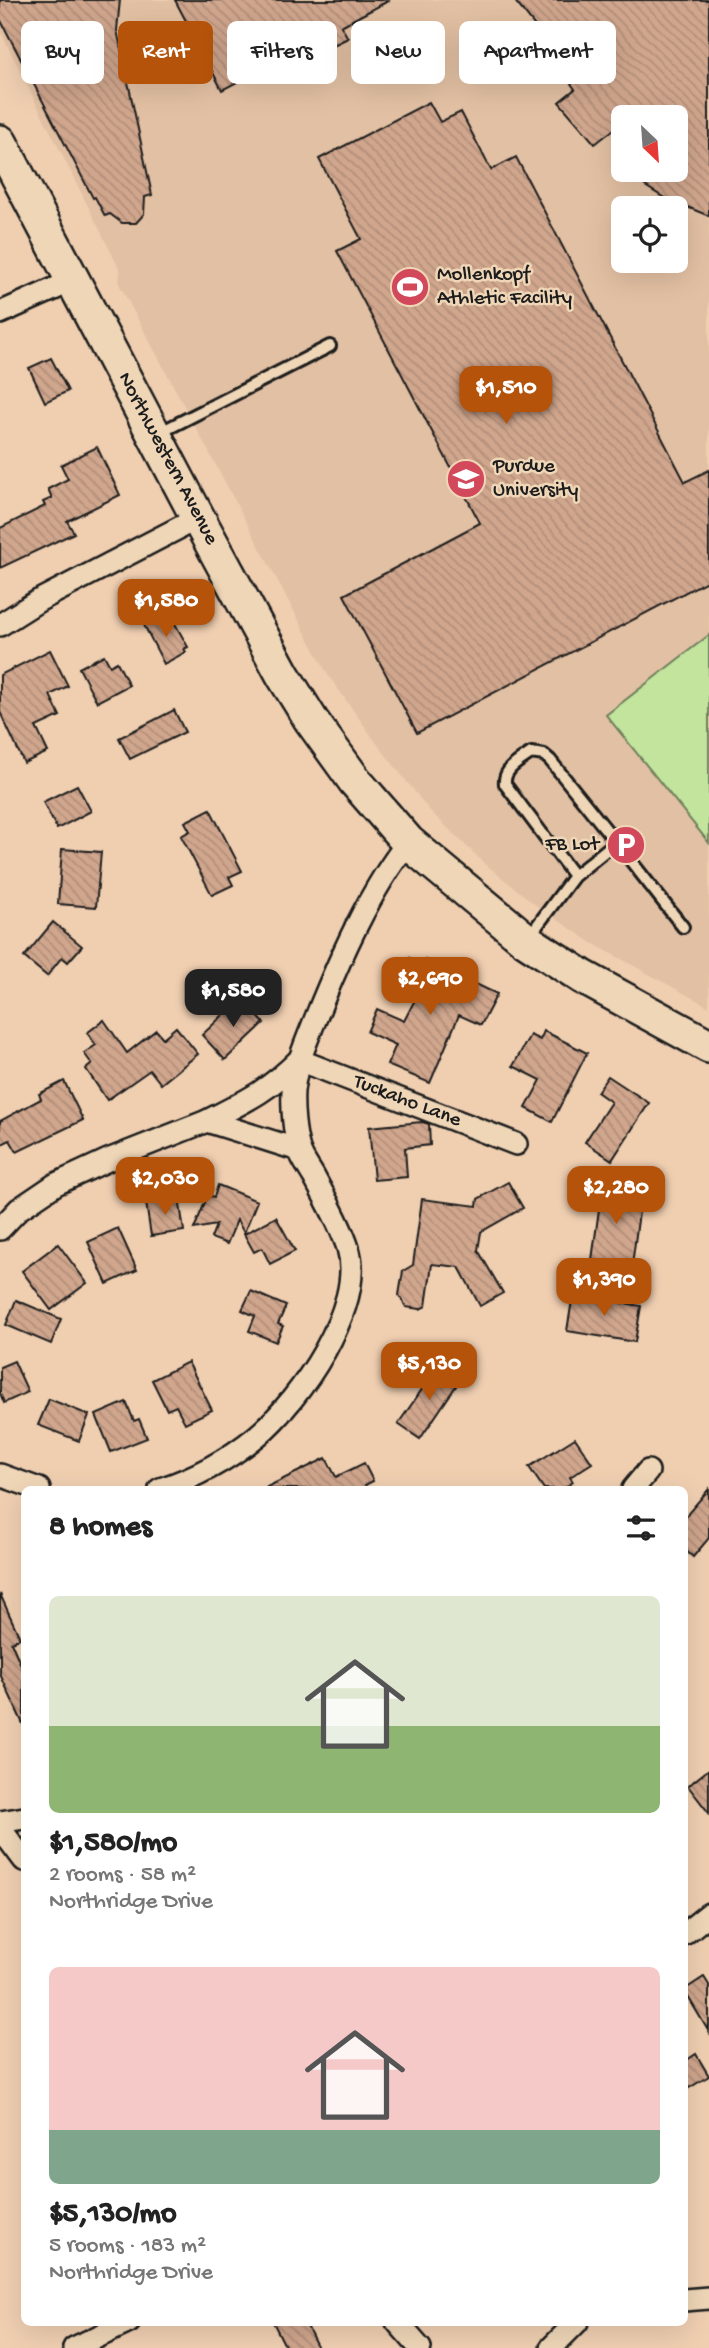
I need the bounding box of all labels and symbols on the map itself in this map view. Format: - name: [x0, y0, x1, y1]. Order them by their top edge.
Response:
- north arrow: [611, 105, 688, 182]
- place label: Mollenkopf Athletic Facility: [437, 263, 572, 312]
- sports icon: Mollenkopf Athletic Facility: [389, 266, 431, 308]
- pin: $1,510: [449, 366, 563, 426]
- street label: Northwestern Avenue: [111, 369, 224, 551]
- place label: Purdue University: [492, 455, 578, 504]
- school or university icon: Purdue University: [445, 458, 487, 500]
- pin: $1,580: [109, 580, 223, 639]
- parking icon: FB Lot: [605, 824, 647, 866]
- place label: FB Lot: [544, 833, 601, 858]
- pin: $2,690: [373, 958, 487, 1017]
- pin: $1,580: [176, 970, 290, 1029]
- street label: Tuckaho Lane: [349, 1070, 465, 1134]
- pin: $2,030: [108, 1158, 222, 1217]
- pin: $2,280: [559, 1166, 673, 1226]
- pin: $1,390: [547, 1258, 661, 1318]
- pin: $5,130: [372, 1342, 486, 1402]

